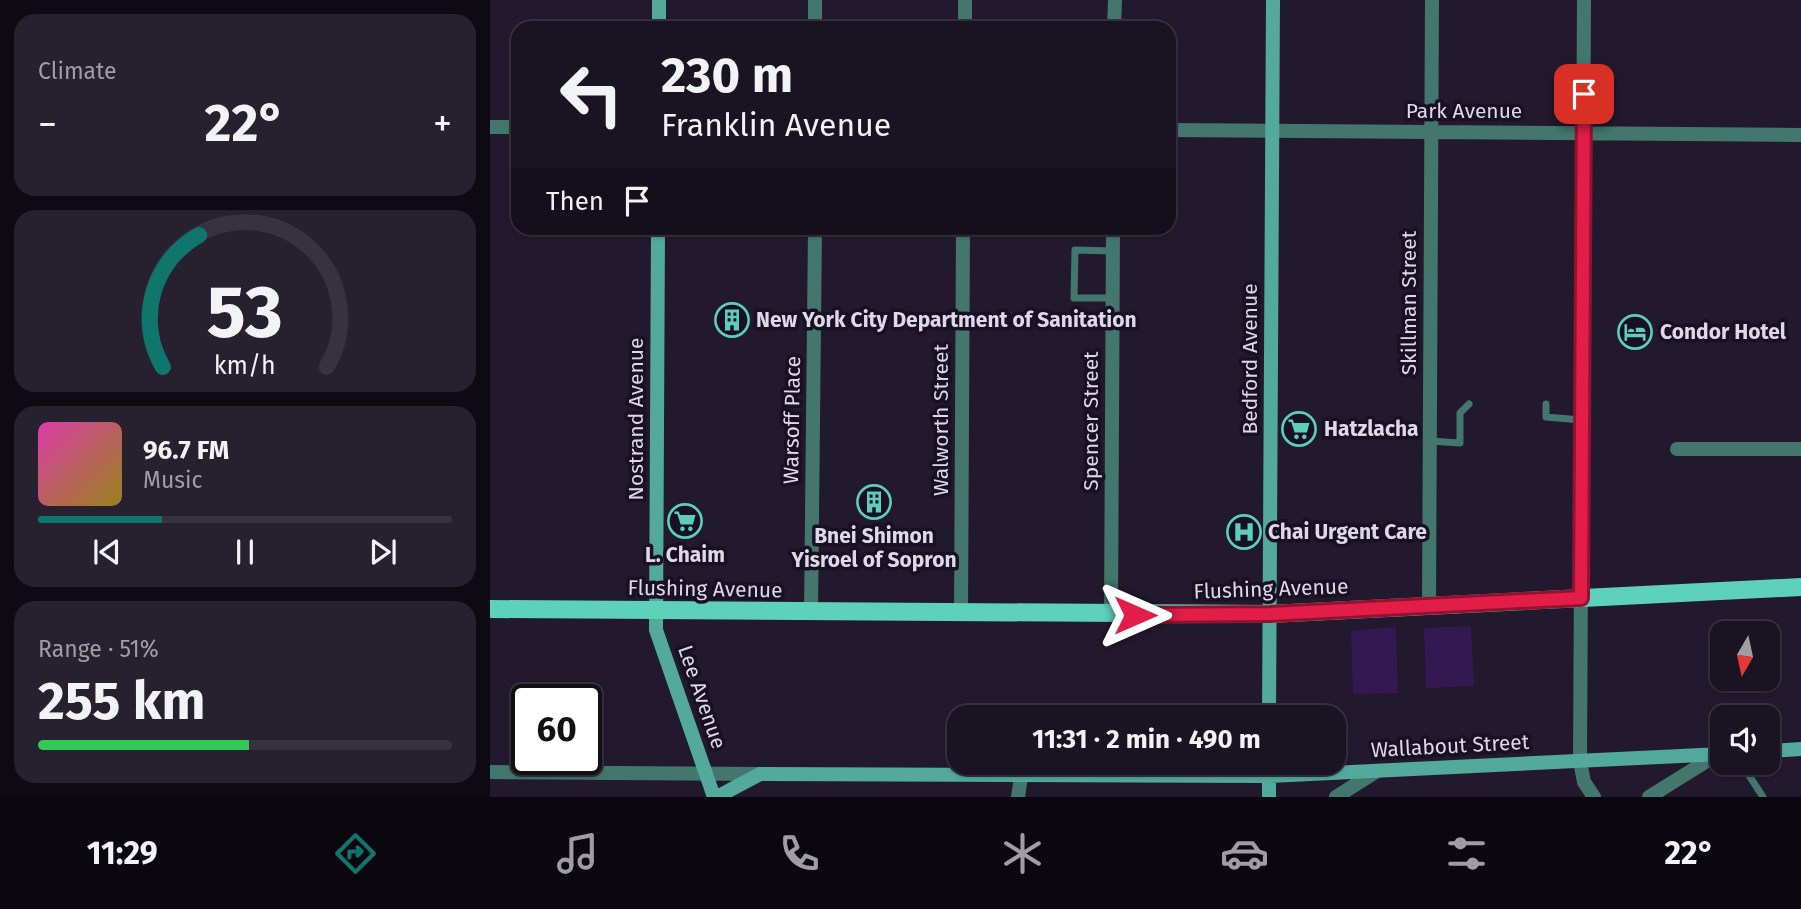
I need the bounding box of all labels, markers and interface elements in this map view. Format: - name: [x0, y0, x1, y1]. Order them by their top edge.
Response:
- text: 230 m: [661, 46, 793, 105]
- icon: left: [546, 49, 637, 140]
- text: Climate: [38, 57, 117, 85]
- pin: [1554, 64, 1614, 124]
- icon: arrive: [1565, 75, 1603, 113]
- text: 22°: [205, 92, 285, 155]
- street label: Park Avenue: [1406, 98, 1522, 124]
- text: −: [38, 101, 57, 147]
- text: +: [433, 101, 452, 147]
- text: Franklin Avenue: [661, 106, 891, 144]
- icon: arrive: [618, 182, 656, 220]
- text: Then: [546, 186, 604, 217]
- street label: Skillman Street: [1396, 230, 1422, 375]
- text: 53: [207, 269, 283, 356]
- street label: Bedford Avenue: [1237, 283, 1263, 435]
- building icon: New York City Department of Sanitation: [713, 301, 751, 339]
- place label: New York City Department of Sanitation: [756, 307, 1137, 333]
- hotel icon: Condor Hotel: [1616, 313, 1654, 351]
- place label: Condor Hotel: [1660, 319, 1787, 345]
- street label: Nostrand Avenue: [623, 338, 649, 500]
- street label: Walworth Street: [928, 344, 954, 496]
- text: km/h: [214, 350, 276, 380]
- street label: Spencer Street: [1078, 351, 1104, 491]
- street label: Warsoff Place: [778, 356, 806, 484]
- supermarket icon: Hatzlacha: [1280, 410, 1318, 448]
- place label: Hatzlacha: [1324, 416, 1419, 442]
- text: 96.7 FM: [143, 435, 229, 466]
- text: Music: [143, 466, 203, 494]
- building icon: Bnei Shimon Yisroel of Sopron: [855, 483, 893, 521]
- supermarket icon: L. Chaim: [666, 502, 704, 540]
- hospital icon: Chai Urgent Care: [1225, 513, 1263, 551]
- place label: Chai Urgent Care: [1268, 519, 1427, 545]
- place label: Bnei Shimon Yisroel of Sopron: [790, 523, 957, 573]
- icon: previous: [88, 533, 126, 571]
- icon: pause: [226, 533, 264, 571]
- icon: next: [364, 533, 402, 571]
- place label: L. Chaim: [645, 542, 725, 568]
- street label: Flushing Avenue: [1193, 573, 1349, 605]
- street label: Flushing Avenue: [627, 575, 783, 603]
- position arrow: [1098, 578, 1172, 652]
- north arrow: [1710, 621, 1780, 691]
- map controls: [1710, 621, 1780, 775]
- text: Range · 51%: [38, 635, 159, 663]
- street label: Lee Avenue: [672, 642, 732, 752]
- text: 255 km: [38, 670, 205, 733]
- speed limit sign: 60: [511, 684, 602, 775]
- button: sound: [1710, 705, 1780, 775]
- text: 11:31 · 2 min · 490 m: [1032, 724, 1261, 755]
- street label: Wallabout Street: [1370, 729, 1530, 763]
- icon: directions: [331, 829, 380, 878]
- icon: music: [553, 829, 602, 878]
- icon: phone: [775, 829, 824, 878]
- icon: climate: [998, 829, 1047, 878]
- icon: car: [1220, 829, 1269, 878]
- icon: filters: [1442, 829, 1491, 878]
- text: 11:29: [87, 834, 158, 872]
- text: 22°: [1665, 834, 1714, 872]

